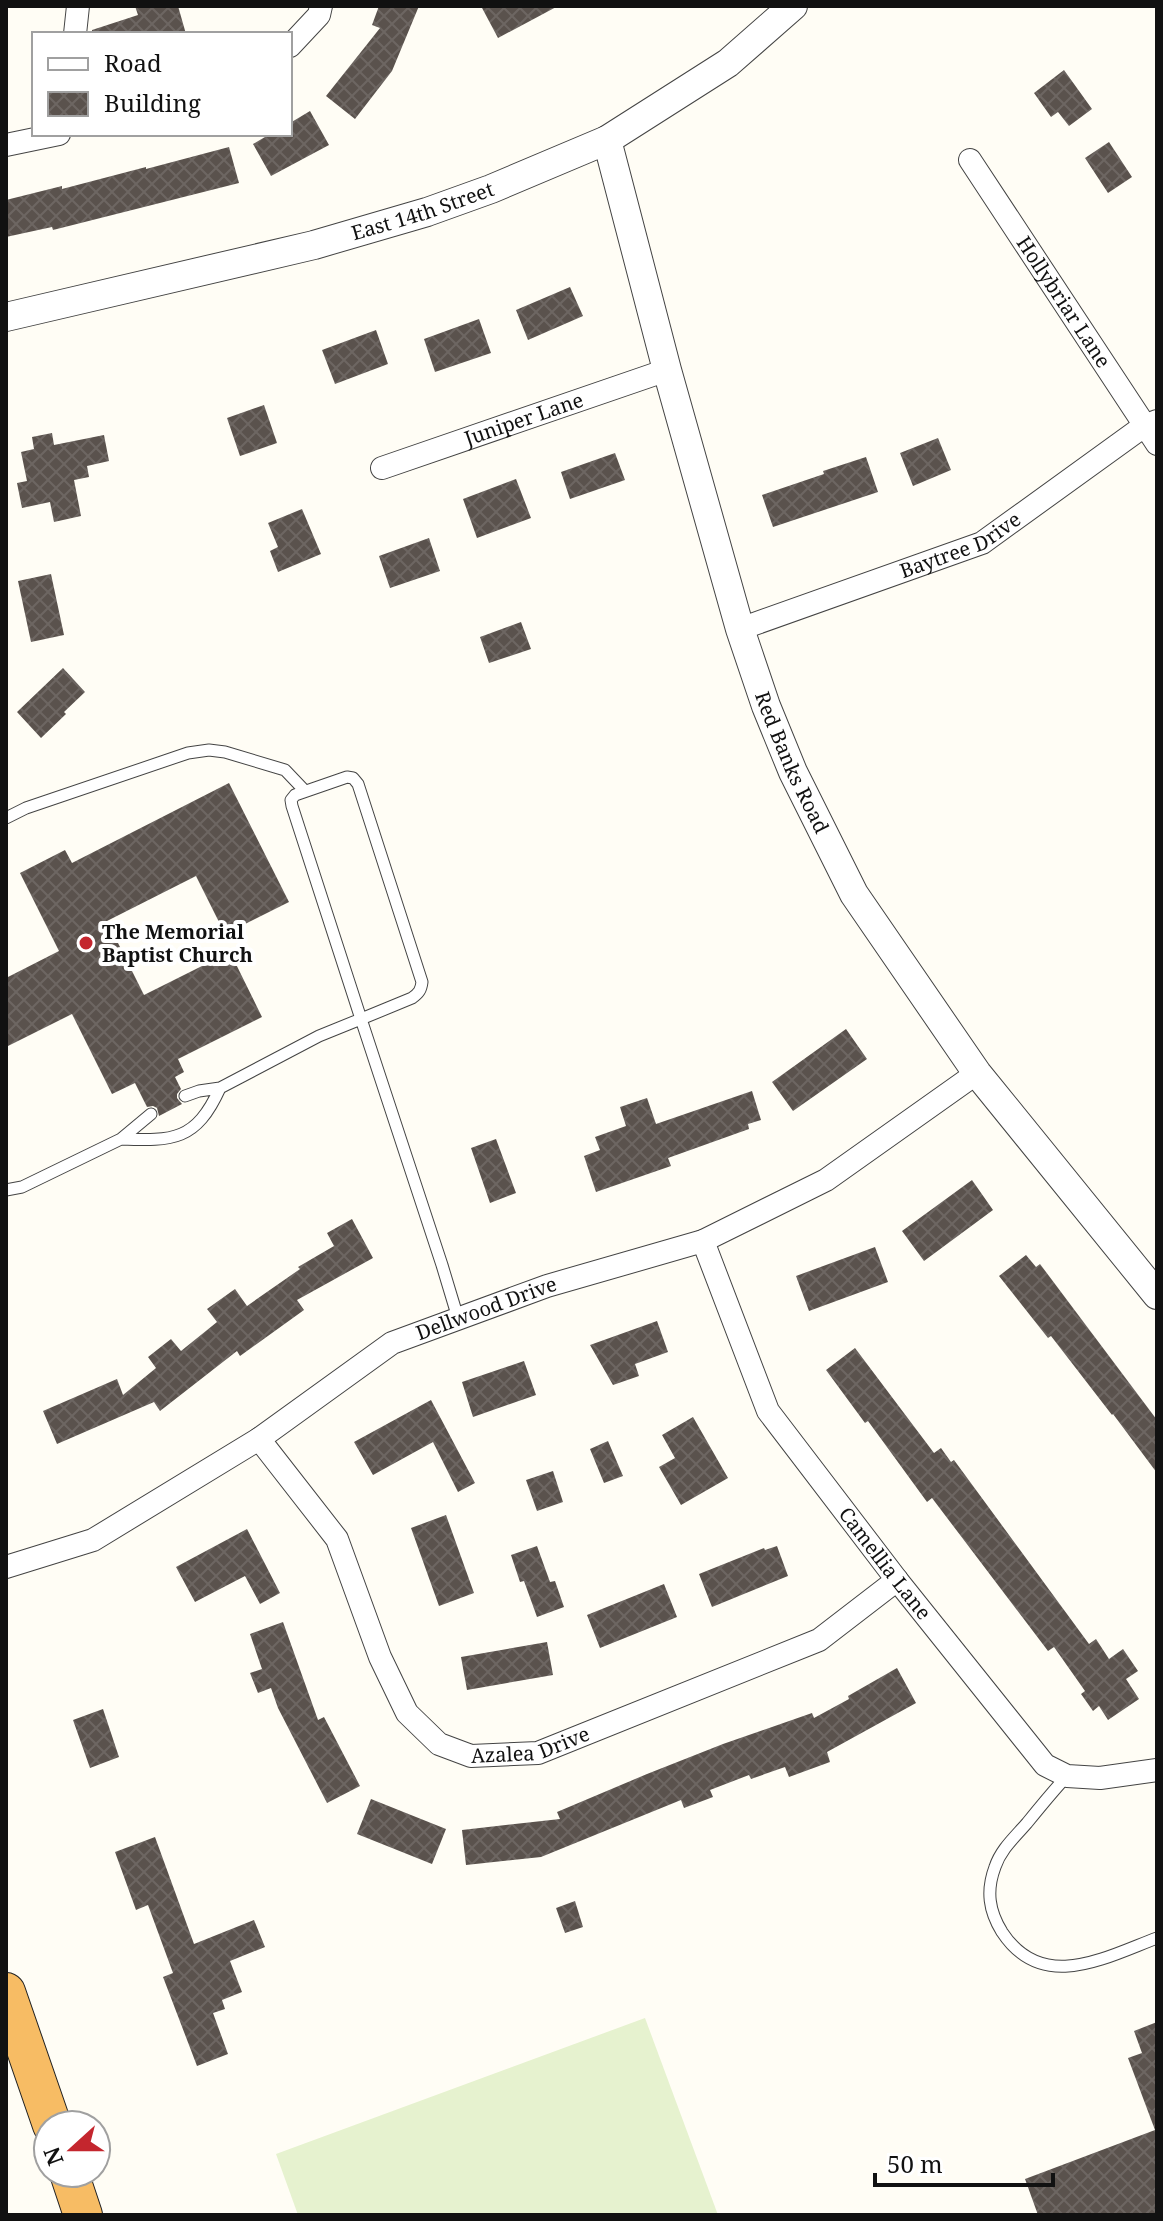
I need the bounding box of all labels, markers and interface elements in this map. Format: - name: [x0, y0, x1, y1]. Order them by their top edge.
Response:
- legend: [32, 32, 292, 136]
- text: Road: [104, 46, 162, 79]
- text: Building: [104, 86, 201, 119]
- street label: East 14th Street: [348, 175, 497, 246]
- street label: Hollybriar Lane: [1011, 231, 1117, 373]
- street label: Juniper Lane: [460, 386, 587, 452]
- street label: Baytree Drive: [896, 505, 1026, 584]
- street label: Red Banks Road: [749, 688, 835, 838]
- place label: The Memorial Baptist Church: [102, 918, 253, 968]
- marker: The Memorial Baptist Church: [77, 934, 95, 952]
- street label: Dellwood Drive: [412, 1270, 560, 1346]
- street label: Camellia Lane: [833, 1501, 937, 1625]
- street label: Azalea Drive: [470, 1720, 593, 1769]
- north arrow: [32, 2109, 112, 2189]
- scale bar: [875, 2137, 1053, 2187]
- text: N: [35, 2143, 70, 2170]
- text: 50 m: [887, 2147, 943, 2180]

